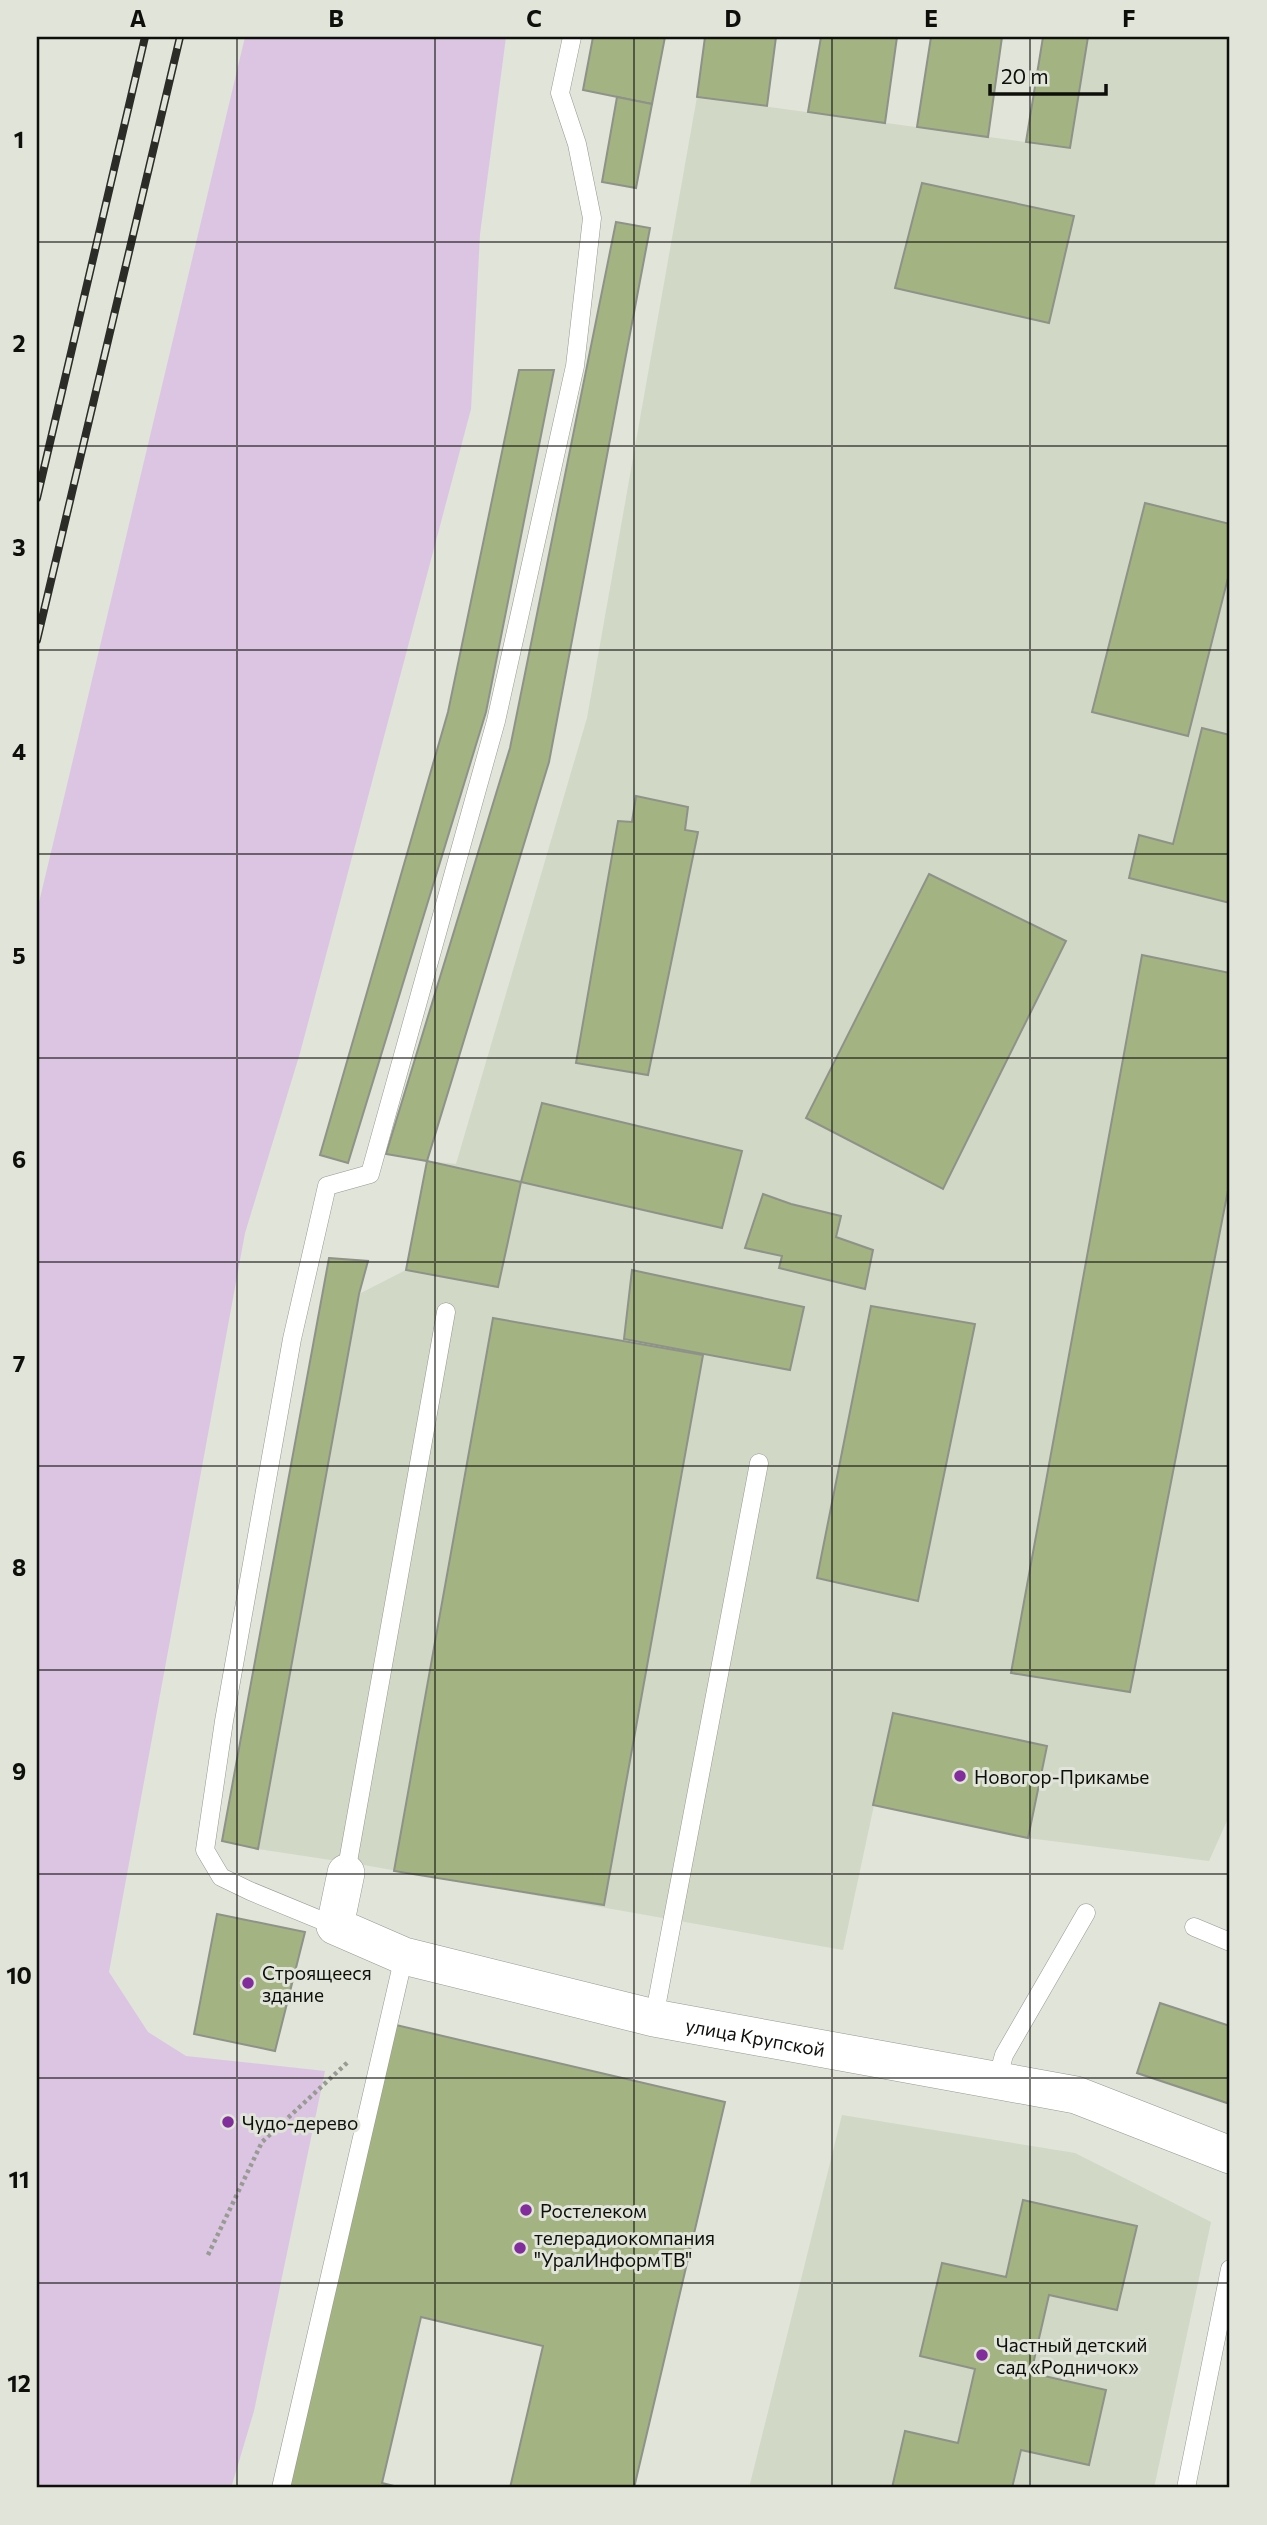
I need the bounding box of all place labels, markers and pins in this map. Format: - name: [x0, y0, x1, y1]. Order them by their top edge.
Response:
- place label: Новогор-Прикамье: [974, 1765, 1149, 1788]
- marker: Новогор-Прикамье: [952, 1768, 968, 1784]
- place label: Строящееся здание: [262, 1961, 372, 2006]
- marker: Строящееся здание: [240, 1975, 256, 1991]
- place label: Чудо-дерево: [242, 2111, 358, 2134]
- marker: Чудо-дерево: [220, 2114, 236, 2130]
- place label: Ростелеком: [540, 2199, 647, 2222]
- marker: Ростелеком: [518, 2202, 534, 2218]
- place label: телерадиокомпания "УралИнформТВ": [534, 2226, 715, 2271]
- marker: телерадиокомпания "УралИнформТВ": [512, 2240, 528, 2256]
- place label: Частный детский сад «Родничок»: [996, 2333, 1147, 2378]
- marker: Частный детский сад «Родничок»: [974, 2347, 990, 2363]

